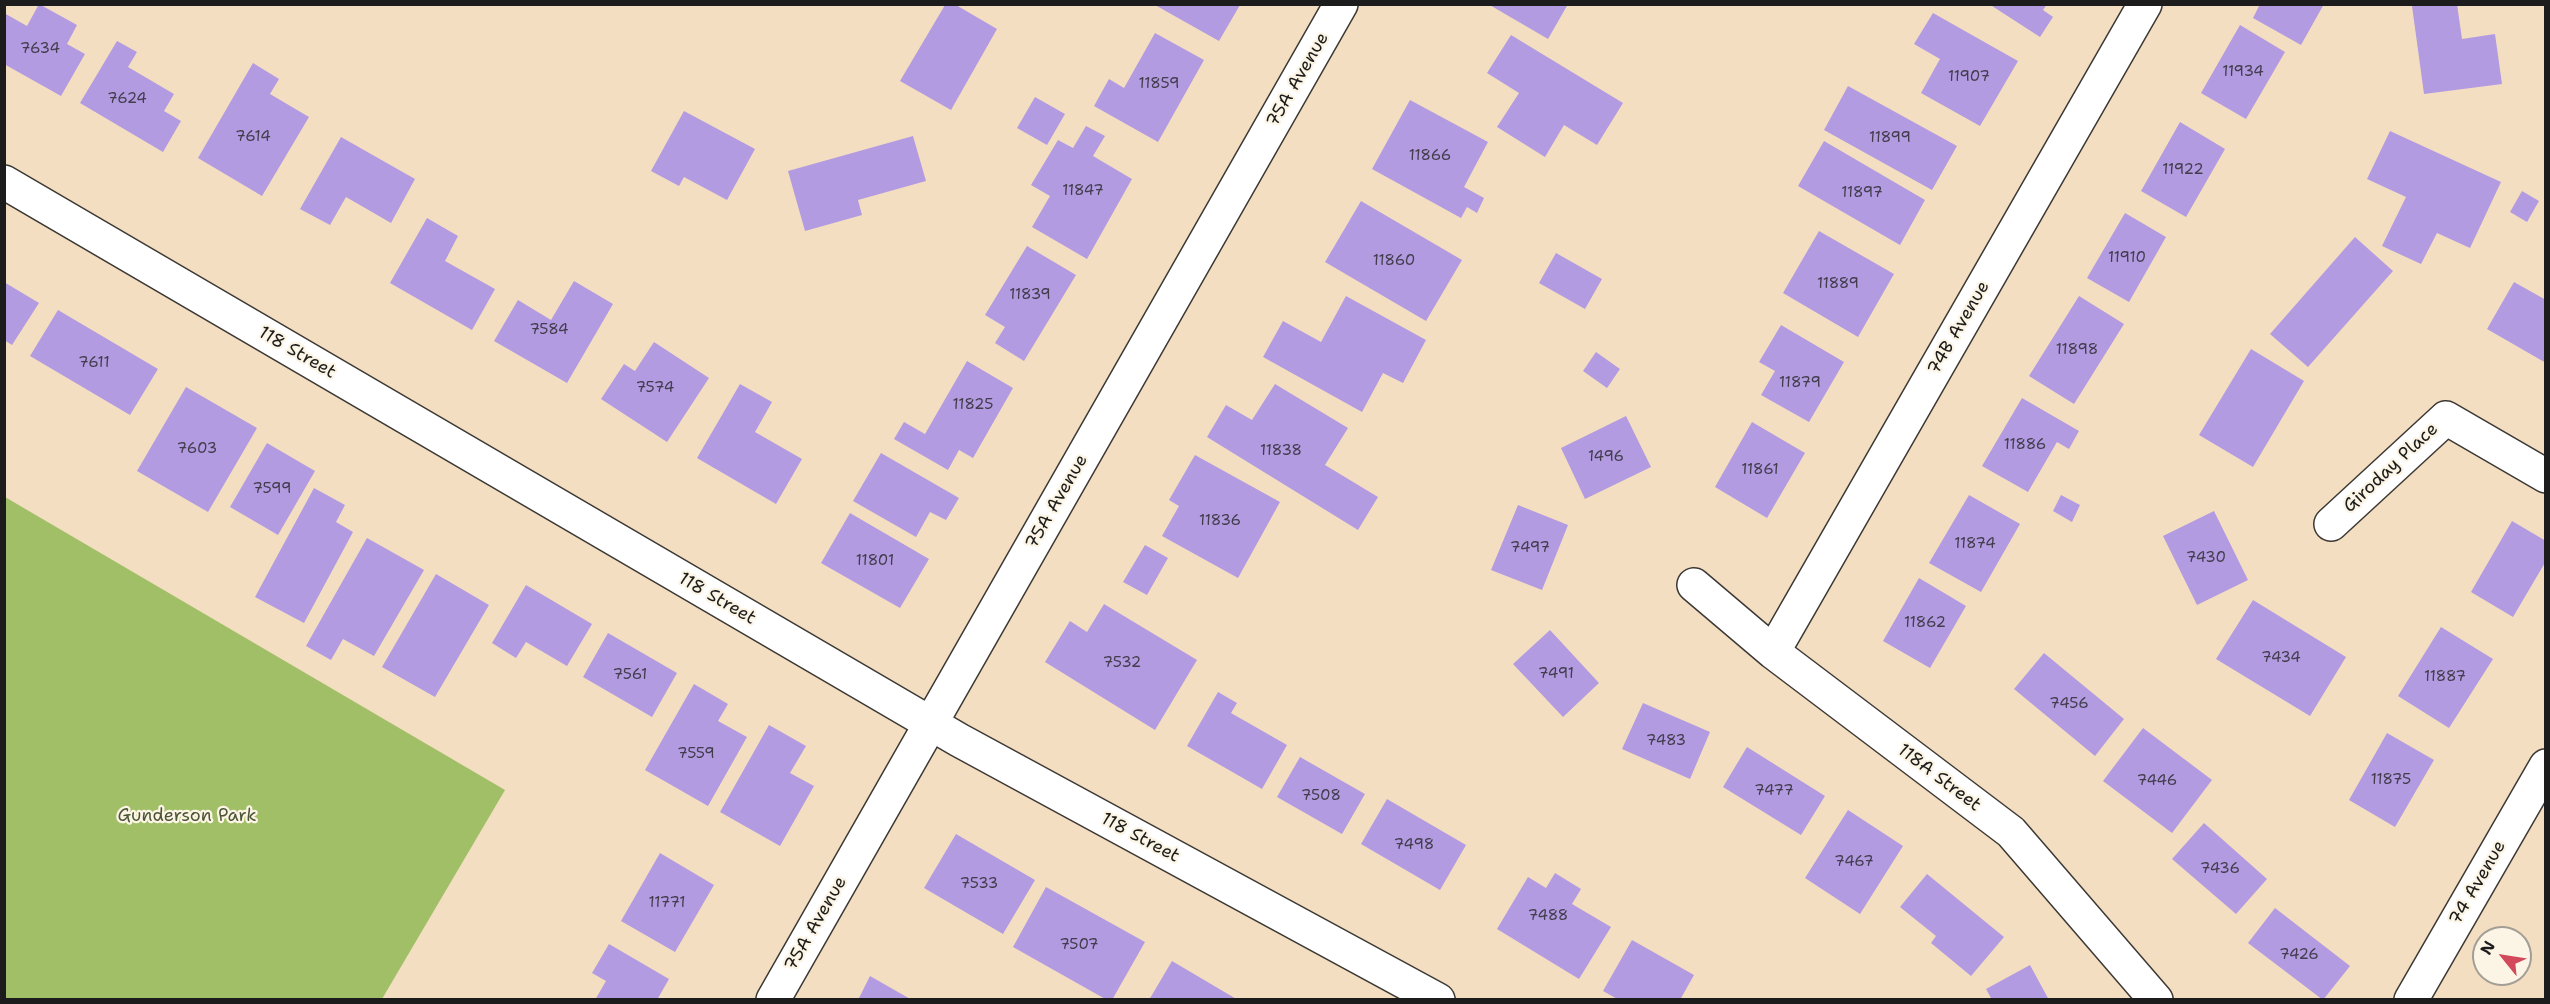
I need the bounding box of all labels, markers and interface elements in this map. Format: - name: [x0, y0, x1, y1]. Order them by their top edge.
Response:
- street label: 75A Avenue: [1262, 29, 1334, 131]
- house number: 7634: [20, 40, 60, 58]
- house number: 11934: [2222, 63, 2264, 81]
- house number: 11907: [1948, 68, 1990, 86]
- house number: 11859: [1139, 75, 1179, 93]
- house number: 7624: [107, 90, 147, 108]
- house number: 7614: [235, 128, 271, 146]
- house number: 11899: [1869, 129, 1911, 147]
- house number: 11866: [1409, 147, 1451, 165]
- house number: 11922: [2162, 161, 2204, 179]
- house number: 11847: [1062, 182, 1104, 200]
- house number: 11897: [1841, 184, 1883, 202]
- house number: 11910: [2108, 249, 2146, 267]
- house number: 11860: [1373, 252, 1415, 270]
- house number: 11889: [1817, 275, 1859, 293]
- street label: 74B Avenue: [1923, 277, 1995, 379]
- house number: 11839: [1009, 286, 1051, 304]
- house number: 7584: [529, 321, 569, 339]
- street label: 118 Street: [254, 322, 340, 384]
- house number: 11898: [2056, 341, 2098, 359]
- house number: 7611: [78, 354, 110, 372]
- house number: 11879: [1779, 374, 1821, 392]
- house number: 7574: [636, 379, 674, 397]
- house number: 11825: [953, 396, 993, 414]
- street label: Giroday Place: [2339, 419, 2443, 517]
- house number: 11886: [2004, 436, 2046, 454]
- house number: 7603: [177, 440, 217, 458]
- house number: 11838: [1260, 442, 1302, 460]
- house number: 1496: [1588, 448, 1624, 466]
- street label: 75A Avenue: [1021, 451, 1093, 553]
- house number: 11861: [1741, 461, 1779, 479]
- house number: 7599: [253, 480, 291, 498]
- house number: 11836: [1199, 512, 1241, 530]
- house number: 11874: [1954, 535, 1996, 553]
- house number: 7497: [1510, 539, 1550, 557]
- house number: 7430: [2186, 549, 2226, 567]
- house number: 11801: [856, 552, 894, 570]
- street label: 118 Street: [674, 568, 760, 630]
- house number: 11862: [1904, 614, 1946, 632]
- house number: 7434: [2261, 649, 2301, 667]
- house number: 7532: [1103, 654, 1141, 672]
- house number: 7491: [1538, 665, 1574, 683]
- house number: 7561: [613, 666, 647, 684]
- house number: 11887: [2424, 668, 2466, 686]
- house number: 7456: [2049, 695, 2089, 713]
- house number: 7483: [1646, 732, 1686, 750]
- street label: 118A Street: [1893, 740, 1985, 816]
- house number: 7559: [677, 745, 715, 763]
- house number: 11875: [2371, 771, 2411, 789]
- house number: 7446: [2137, 772, 2177, 790]
- house number: 7477: [1754, 782, 1794, 800]
- house number: 7508: [1301, 787, 1341, 805]
- park label: Gunderson Park: [117, 805, 257, 827]
- street label: 118 Street: [1097, 808, 1183, 868]
- house number: 7498: [1394, 836, 1434, 854]
- street label: 74 Avenue: [2445, 837, 2511, 929]
- house number: 7467: [1834, 853, 1874, 871]
- house number: 7436: [2200, 860, 2240, 878]
- street label: 75A Avenue: [780, 873, 852, 975]
- house number: 7533: [960, 875, 998, 893]
- house number: 11771: [649, 894, 685, 912]
- house number: 7488: [1528, 907, 1568, 925]
- north arrow: [2472, 926, 2532, 986]
- house number: 7507: [1059, 936, 1099, 954]
- text: N: [2475, 937, 2500, 958]
- house number: 7426: [2279, 946, 2319, 964]

